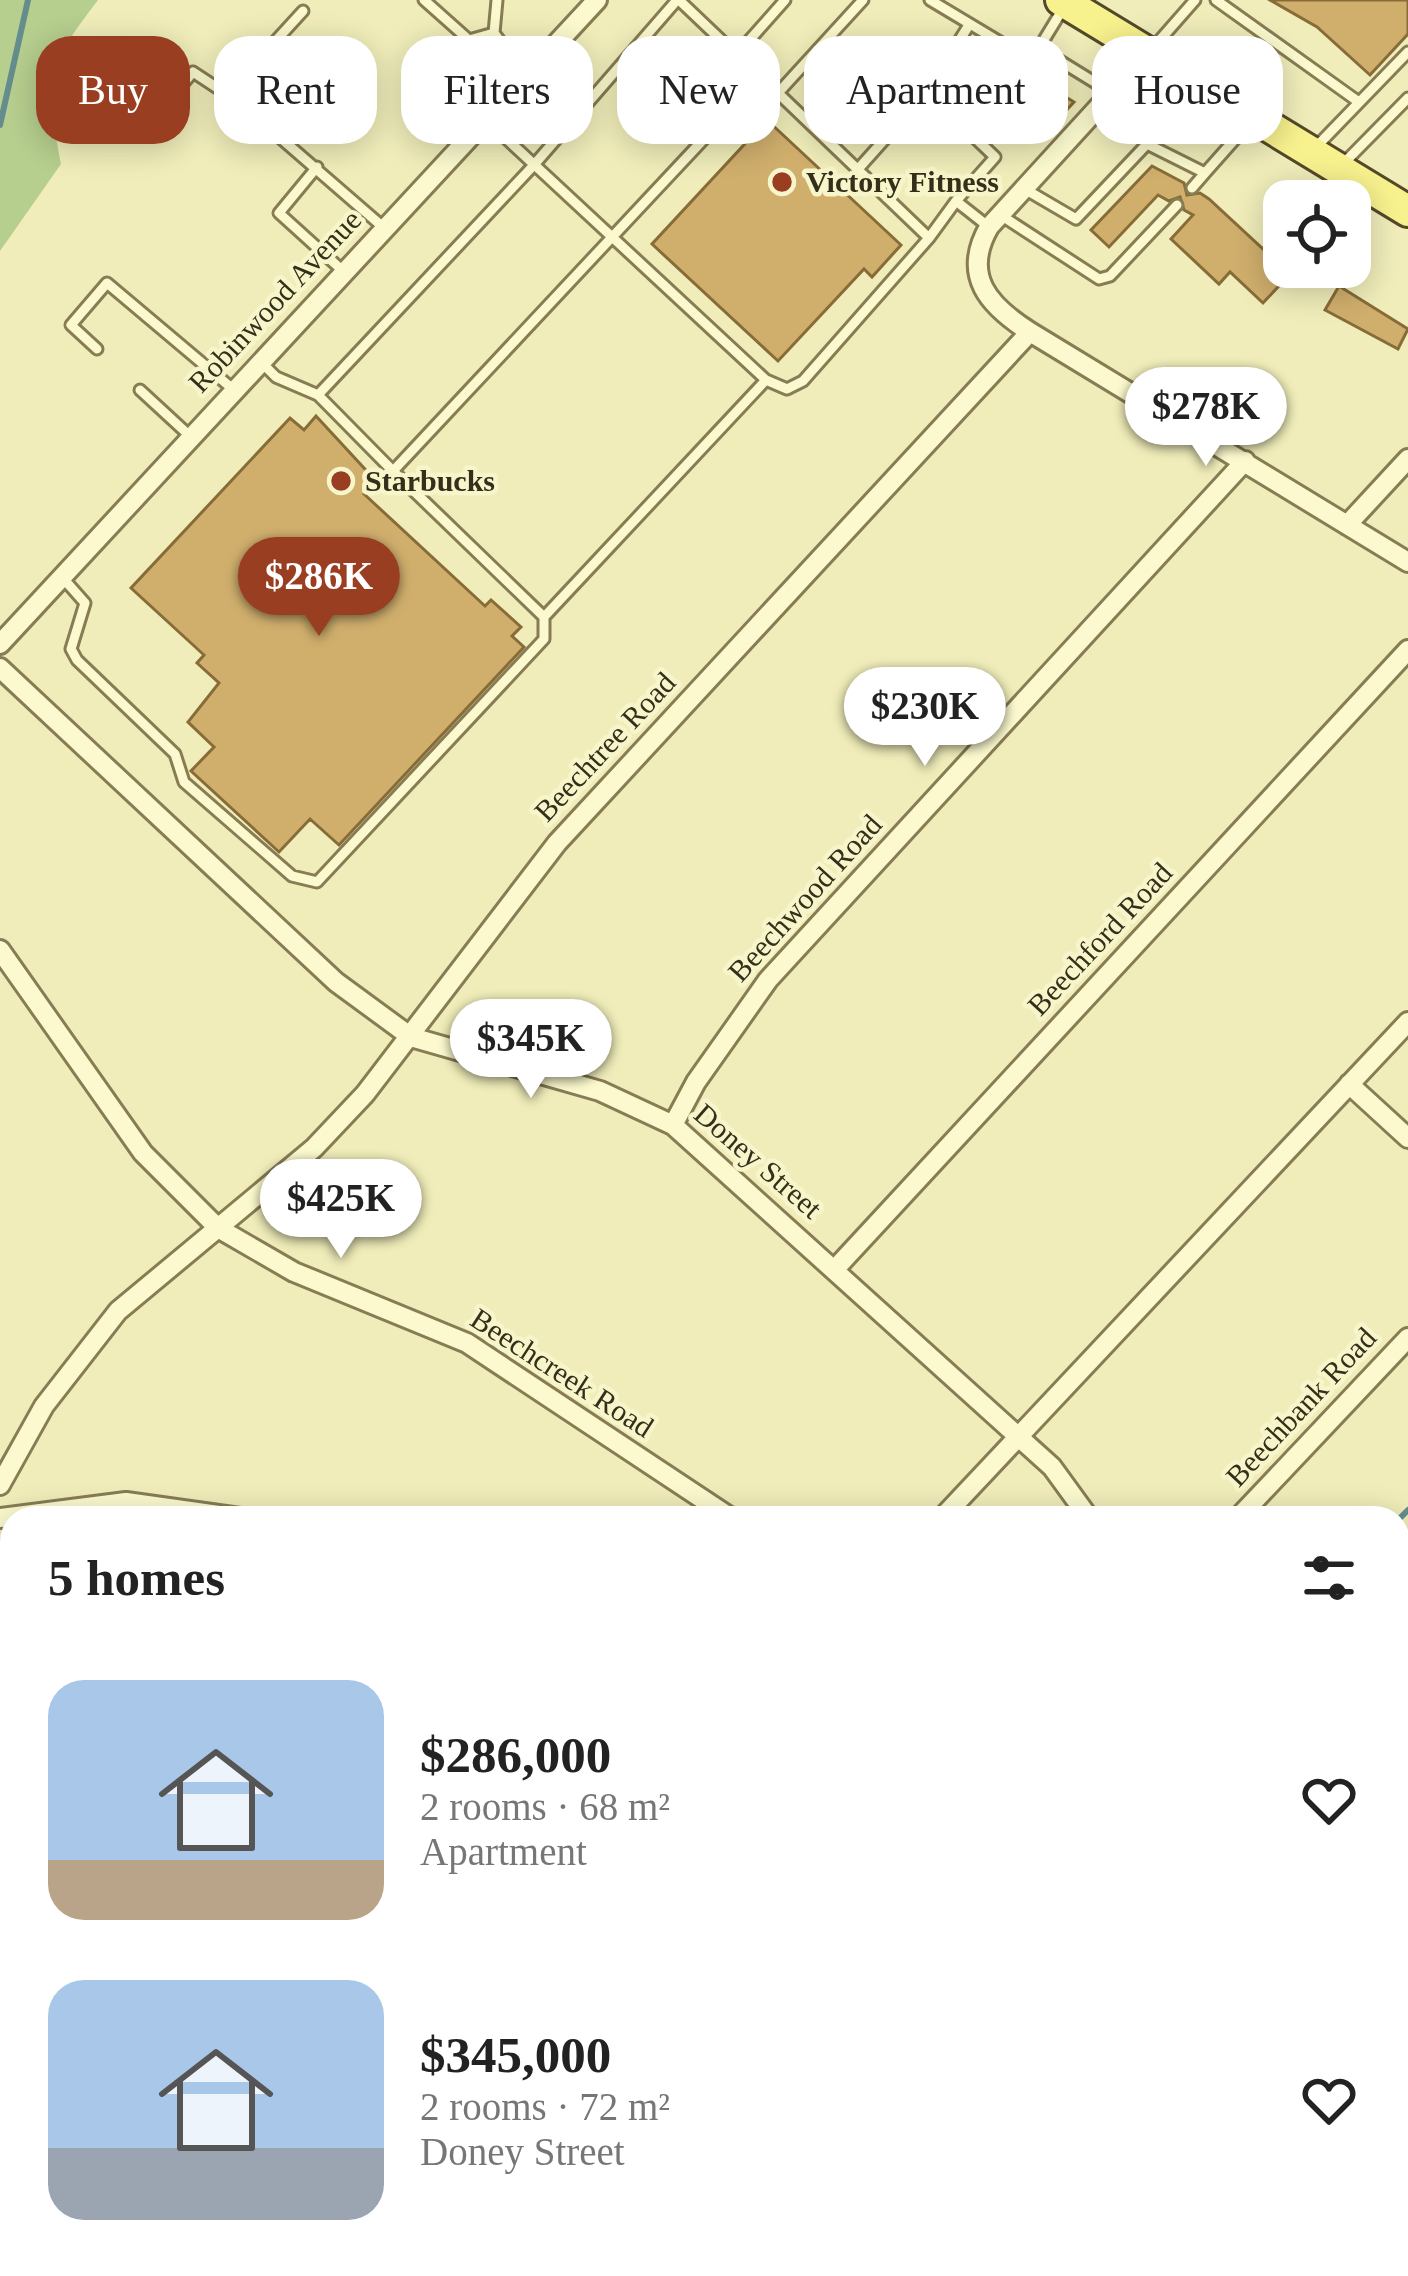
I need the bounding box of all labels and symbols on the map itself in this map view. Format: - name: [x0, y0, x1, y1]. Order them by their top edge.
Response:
- place label: Victory Fitness: [806, 165, 999, 198]
- marker: Victory Fitness: [769, 169, 795, 195]
- street label: Robinwood Avenue: [182, 203, 367, 399]
- pin: $278K: [1122, 367, 1290, 469]
- place label: Starbucks: [365, 464, 495, 497]
- marker: Starbucks: [328, 468, 354, 494]
- pin: $286K: [235, 537, 403, 639]
- street label: Beechtree Road: [528, 666, 682, 828]
- pin: $230K: [841, 667, 1009, 769]
- street label: Beechwood Road: [721, 808, 888, 988]
- street label: Beechford Road: [1021, 856, 1178, 1021]
- pin: $345K: [447, 999, 615, 1101]
- street label: Doney Street: [688, 1097, 829, 1225]
- pin: $425K: [257, 1159, 425, 1261]
- street label: Beechcreek Road: [465, 1301, 660, 1444]
- street label: Beechbank Road: [1219, 1321, 1382, 1493]

